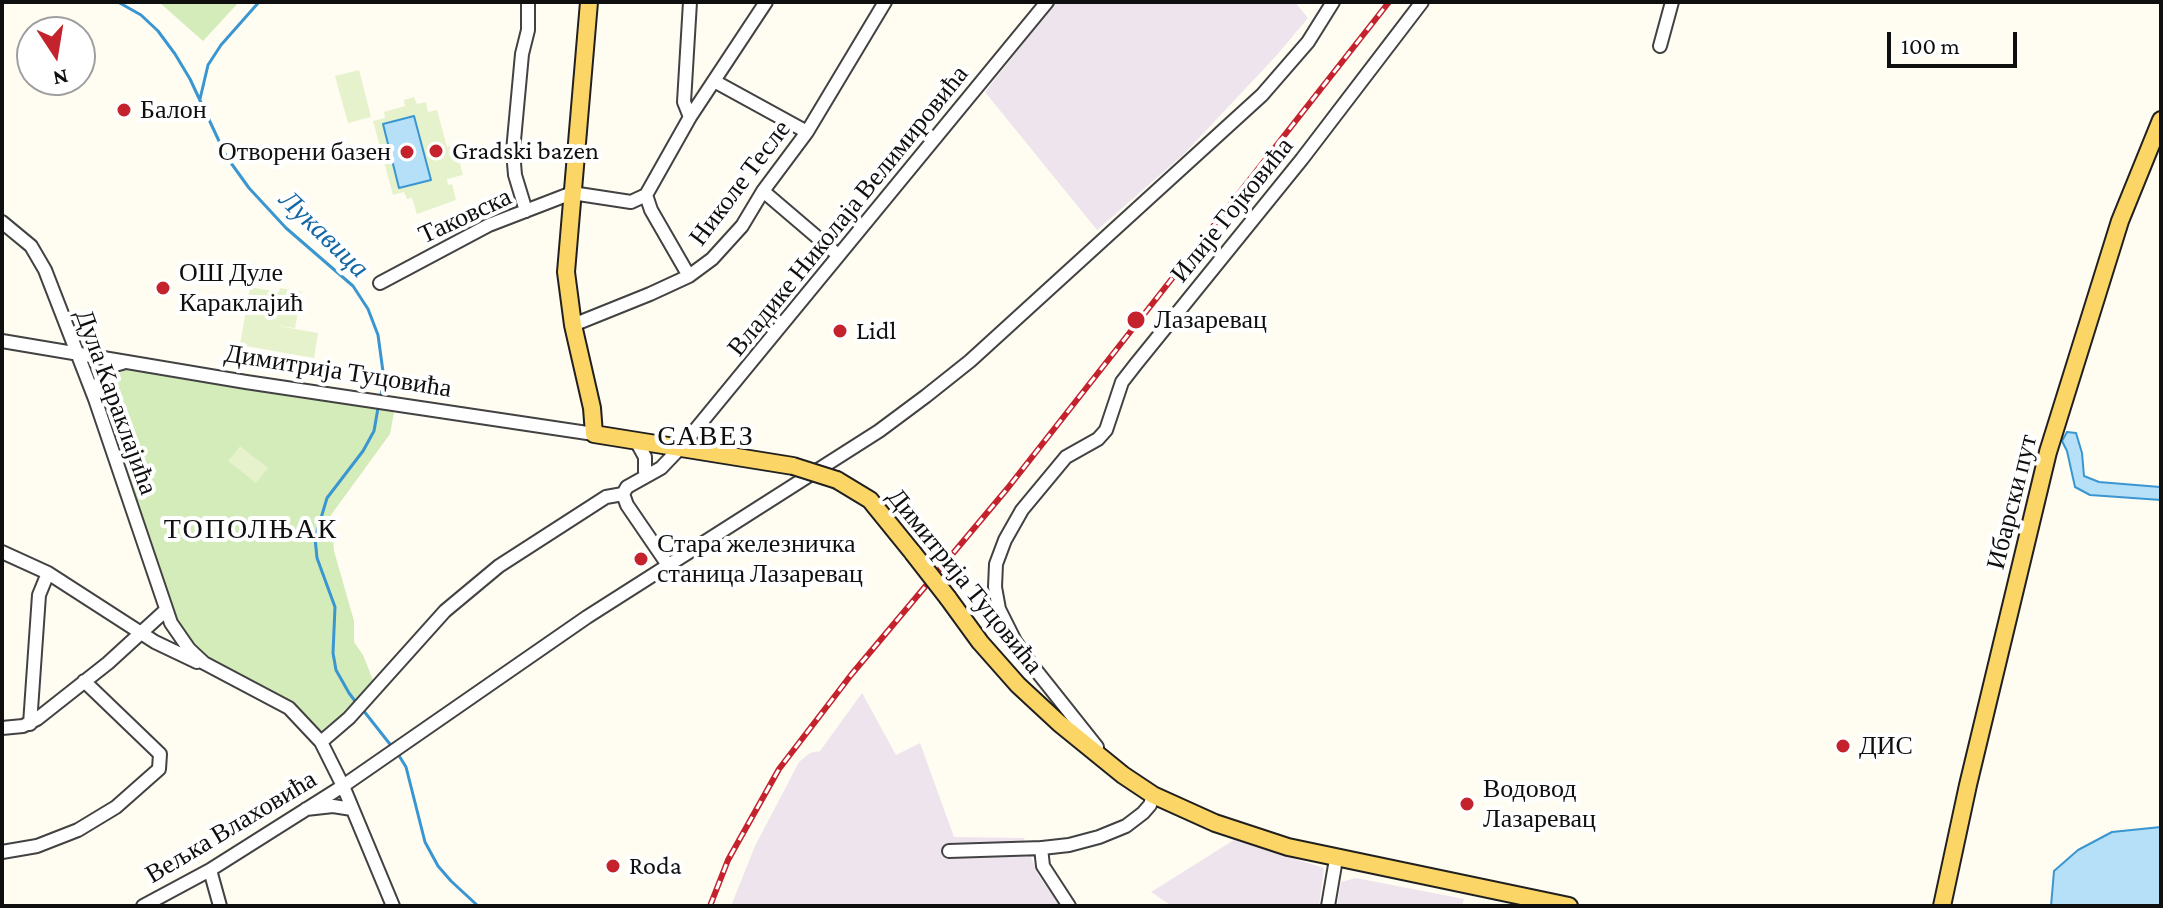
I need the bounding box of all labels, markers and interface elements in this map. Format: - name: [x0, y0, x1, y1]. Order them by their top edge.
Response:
- north arrow: [16, 16, 96, 96]
- scale bar: [1891, 16, 2021, 66]
- text: 100 m: [1901, 32, 1960, 59]
- street label: Владике Николаја Велимировића: [721, 59, 975, 363]
- text: N: [51, 64, 71, 92]
- place label: Балон: [140, 94, 207, 126]
- marker: Балон: [115, 101, 133, 119]
- street label: Николе Тесле: [683, 114, 797, 252]
- street label: Илије Гојковића: [1164, 131, 1300, 289]
- place label: Gradski bazen: [452, 135, 599, 167]
- place label: Отворени базен: [218, 136, 391, 168]
- marker: Gradski bazen: [427, 142, 445, 160]
- marker: Отворени базен: [398, 143, 416, 161]
- street label: Таковска: [414, 181, 516, 251]
- water label: Лукавица: [272, 183, 376, 285]
- place label: ОШ Дуле Караклајић: [179, 257, 303, 318]
- marker: ОШ Дуле Караклајић: [154, 279, 172, 297]
- place label: Лазаревац: [1154, 304, 1267, 336]
- street label: Дула Караклајића: [68, 305, 164, 499]
- marker: Лазаревац: [1125, 309, 1147, 331]
- place label: Lidl: [856, 315, 896, 347]
- marker: Lidl: [831, 322, 849, 340]
- street label: Димитрија Туцовића: [222, 338, 454, 404]
- district label: САВЕЗ: [657, 419, 755, 453]
- street label: Ибарски пут: [1980, 431, 2044, 573]
- street label: Димитрија Туцовића: [881, 482, 1049, 680]
- district label: ТОПОЛЊАК: [164, 512, 338, 546]
- place label: Стара железничка станица Лазаревац: [657, 528, 863, 590]
- marker: Стара железничка станица Лазаревац: [632, 550, 650, 568]
- place label: ДИС: [1859, 730, 1913, 762]
- marker: ДИС: [1834, 737, 1852, 755]
- street label: Вељка Влаховића: [140, 764, 322, 890]
- place label: Водовод Лазаревац: [1483, 773, 1596, 834]
- marker: Водовод Лазаревац: [1458, 795, 1476, 813]
- place label: Roda: [629, 850, 682, 882]
- marker: Roda: [604, 857, 622, 875]

